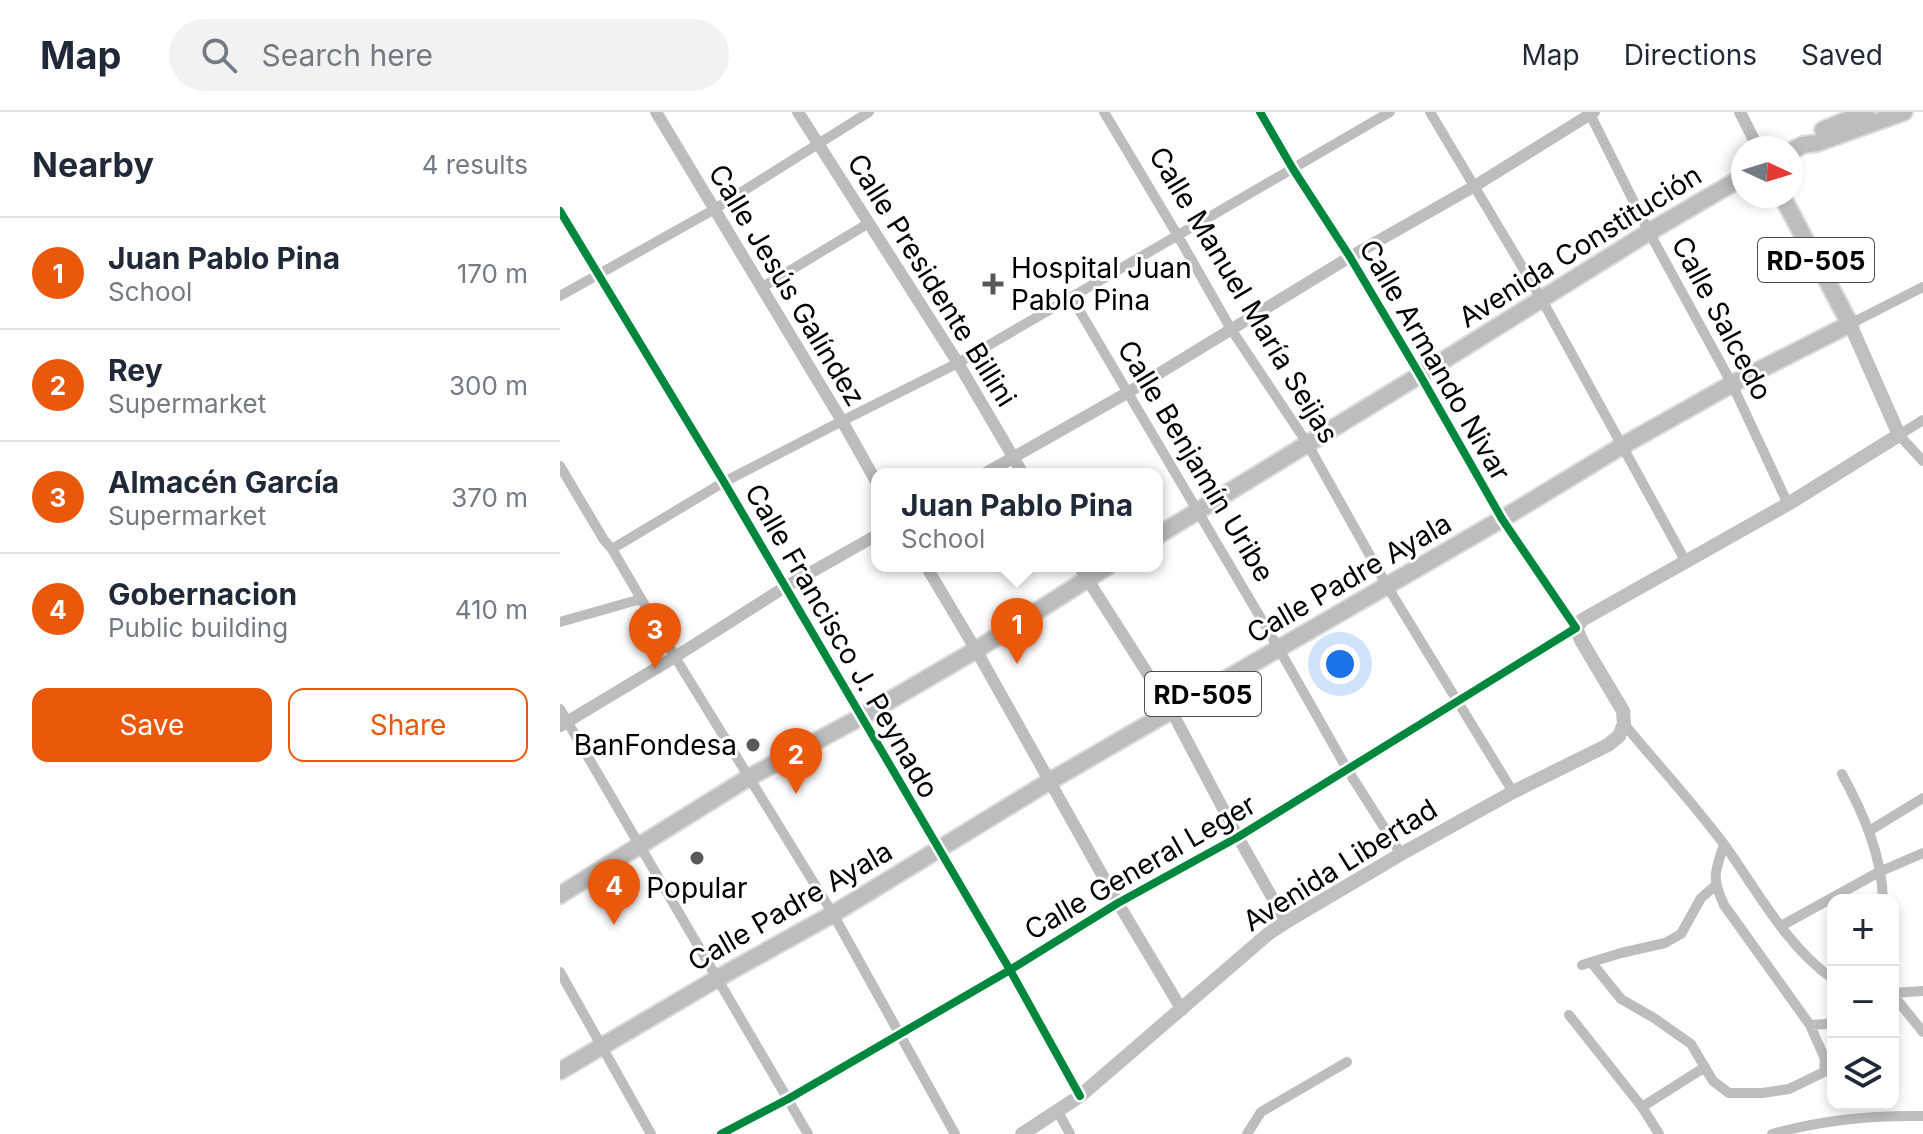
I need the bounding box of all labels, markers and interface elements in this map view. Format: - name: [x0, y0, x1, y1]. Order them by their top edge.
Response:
- search box: [169, 19, 729, 91]
- text: Map: [40, 32, 121, 78]
- icon: search: [197, 33, 241, 77]
- text: Search here: [261, 37, 433, 73]
- text: Map: [1521, 38, 1580, 72]
- text: Directions: [1624, 38, 1757, 72]
- text: Saved: [1801, 38, 1883, 72]
- north arrow: [1731, 136, 1803, 208]
- street label: Calle Manuel María Seijas: [1142, 141, 1346, 449]
- text: Nearby: [32, 144, 154, 185]
- street label: Calle Presidente Billini: [840, 147, 1024, 413]
- text: 4 results: [422, 149, 528, 180]
- street label: Calle Jesús Galíndez: [701, 158, 873, 412]
- street label: Avenida Constitución: [1453, 158, 1707, 334]
- street label: Calle Salcedo: [1665, 230, 1779, 406]
- street label: Calle Armando Nivar: [1352, 233, 1518, 487]
- road number: RD-505: [1758, 238, 1874, 282]
- text: Juan Pablo Pina: [108, 240, 340, 276]
- place label: Hospital Juan Pablo Pina: [1011, 251, 1192, 317]
- text: 1: [52, 258, 64, 289]
- text: 170 m: [457, 258, 528, 289]
- marker: Hospital Juan Pablo Pina: [982, 273, 1004, 295]
- text: School: [108, 276, 192, 307]
- street label: Calle Benjamín Uribe: [1111, 334, 1281, 588]
- text: Rey: [108, 352, 163, 388]
- text: 2: [50, 370, 66, 401]
- text: 300 m: [449, 370, 528, 401]
- text: Supermarket: [108, 388, 266, 419]
- text: Almacén García: [108, 464, 339, 500]
- popup: [871, 468, 1163, 572]
- street label: Calle Francisco J. Peynado: [738, 478, 946, 804]
- text: 3: [50, 482, 66, 513]
- text: 370 m: [451, 482, 528, 513]
- text: Juan Pablo Pina: [901, 487, 1133, 523]
- text: Supermarket: [108, 500, 266, 531]
- street label: Calle Padre Ayala: [1241, 506, 1457, 650]
- text: School: [901, 523, 985, 554]
- text: Gobernacion: [108, 576, 297, 612]
- text: 4: [49, 594, 67, 625]
- text: 410 m: [455, 594, 528, 625]
- pin: 1: [991, 598, 1043, 664]
- pin: 3: [629, 603, 681, 669]
- text: Public building: [108, 612, 288, 643]
- your location: [1320, 644, 1360, 684]
- road number: RD-505: [1145, 672, 1261, 716]
- button: Save: [32, 688, 272, 762]
- button: Share: [288, 688, 528, 762]
- place label: BanFondesa: [574, 728, 737, 762]
- pin: 2: [770, 728, 822, 794]
- marker: BanFondesa: [744, 736, 762, 754]
- street label: Calle General Leger: [1018, 787, 1262, 947]
- street label: Avenida Libertad: [1237, 792, 1443, 938]
- street label: Calle Padre Ayala: [682, 834, 898, 978]
- marker: Popular: [688, 849, 706, 867]
- pin: 4: [588, 859, 640, 925]
- place label: Popular: [646, 871, 748, 905]
- map controls: [1827, 894, 1899, 1110]
- button: +: [1827, 894, 1899, 966]
- button: −: [1827, 966, 1899, 1038]
- button: layers: [1827, 1038, 1899, 1110]

